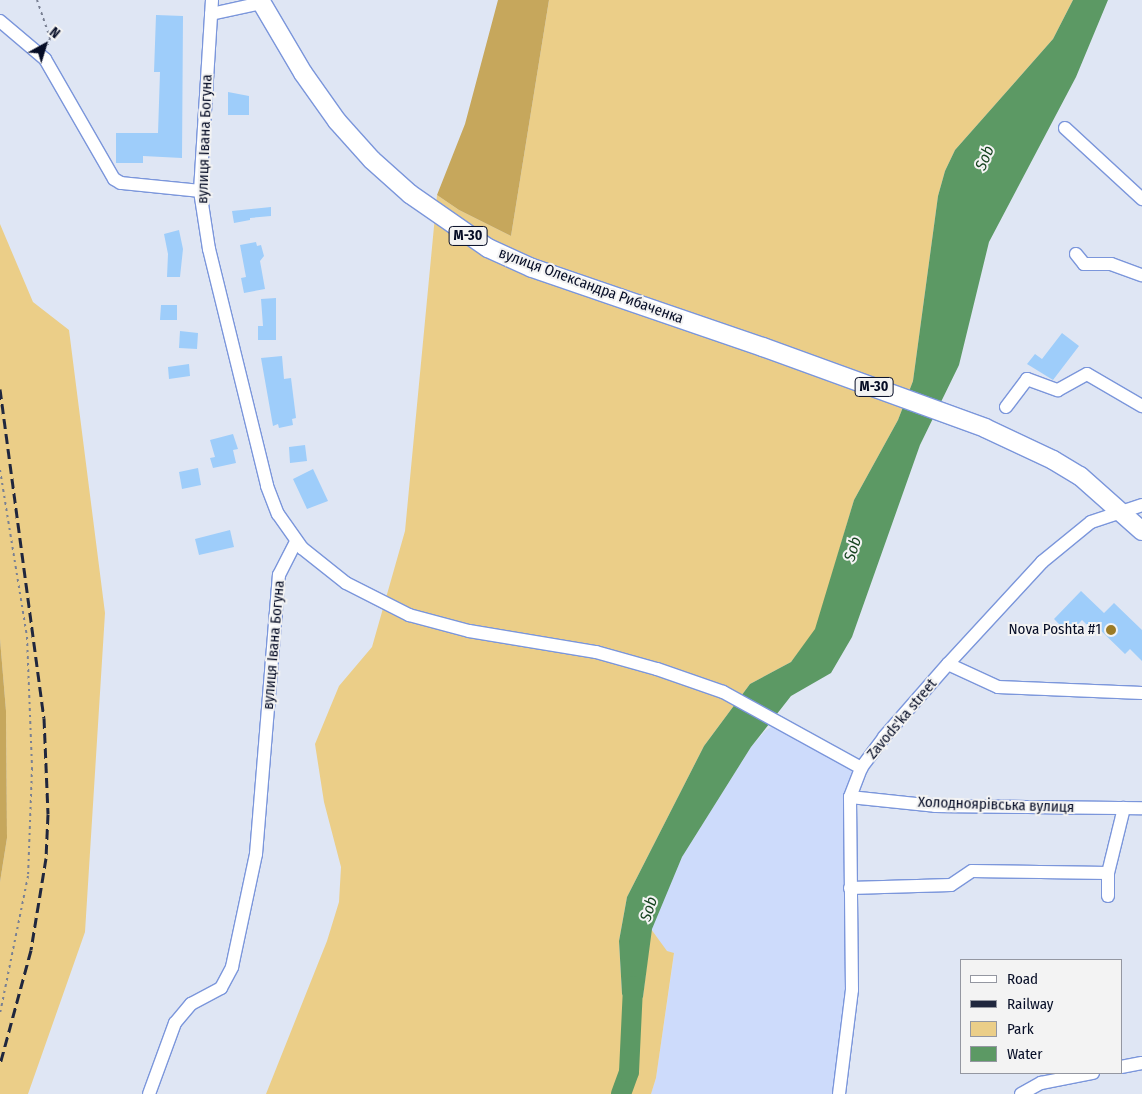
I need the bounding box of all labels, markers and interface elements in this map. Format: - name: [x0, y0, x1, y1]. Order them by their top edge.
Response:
- north arrow: [20, 20, 70, 70]
- text: N: [46, 24, 63, 42]
- street label: вулиця Івана Богуна: [194, 74, 216, 204]
- water label: Sob: [971, 143, 999, 173]
- road number: М-30: [448, 225, 488, 248]
- street label: вулиця Олександра Рибаченка: [496, 244, 686, 328]
- road number: М-30: [854, 376, 894, 398]
- water label: Sob: [840, 534, 866, 564]
- street label: вулиця Івана Богуна: [259, 580, 289, 710]
- place label: Nova Poshta #1: [1009, 621, 1101, 639]
- marker: Nova Poshta #1: [1105, 624, 1117, 636]
- street label: Zavods'ka street: [863, 675, 941, 763]
- street label: Холодноярівська вулиця: [918, 793, 1074, 817]
- water label: Sob: [636, 894, 662, 924]
- legend: [960, 959, 1122, 1074]
- text: Road: [1007, 970, 1038, 988]
- text: Railway: [1007, 995, 1054, 1013]
- text: Park: [1007, 1020, 1034, 1038]
- text: Water: [1007, 1045, 1042, 1063]

